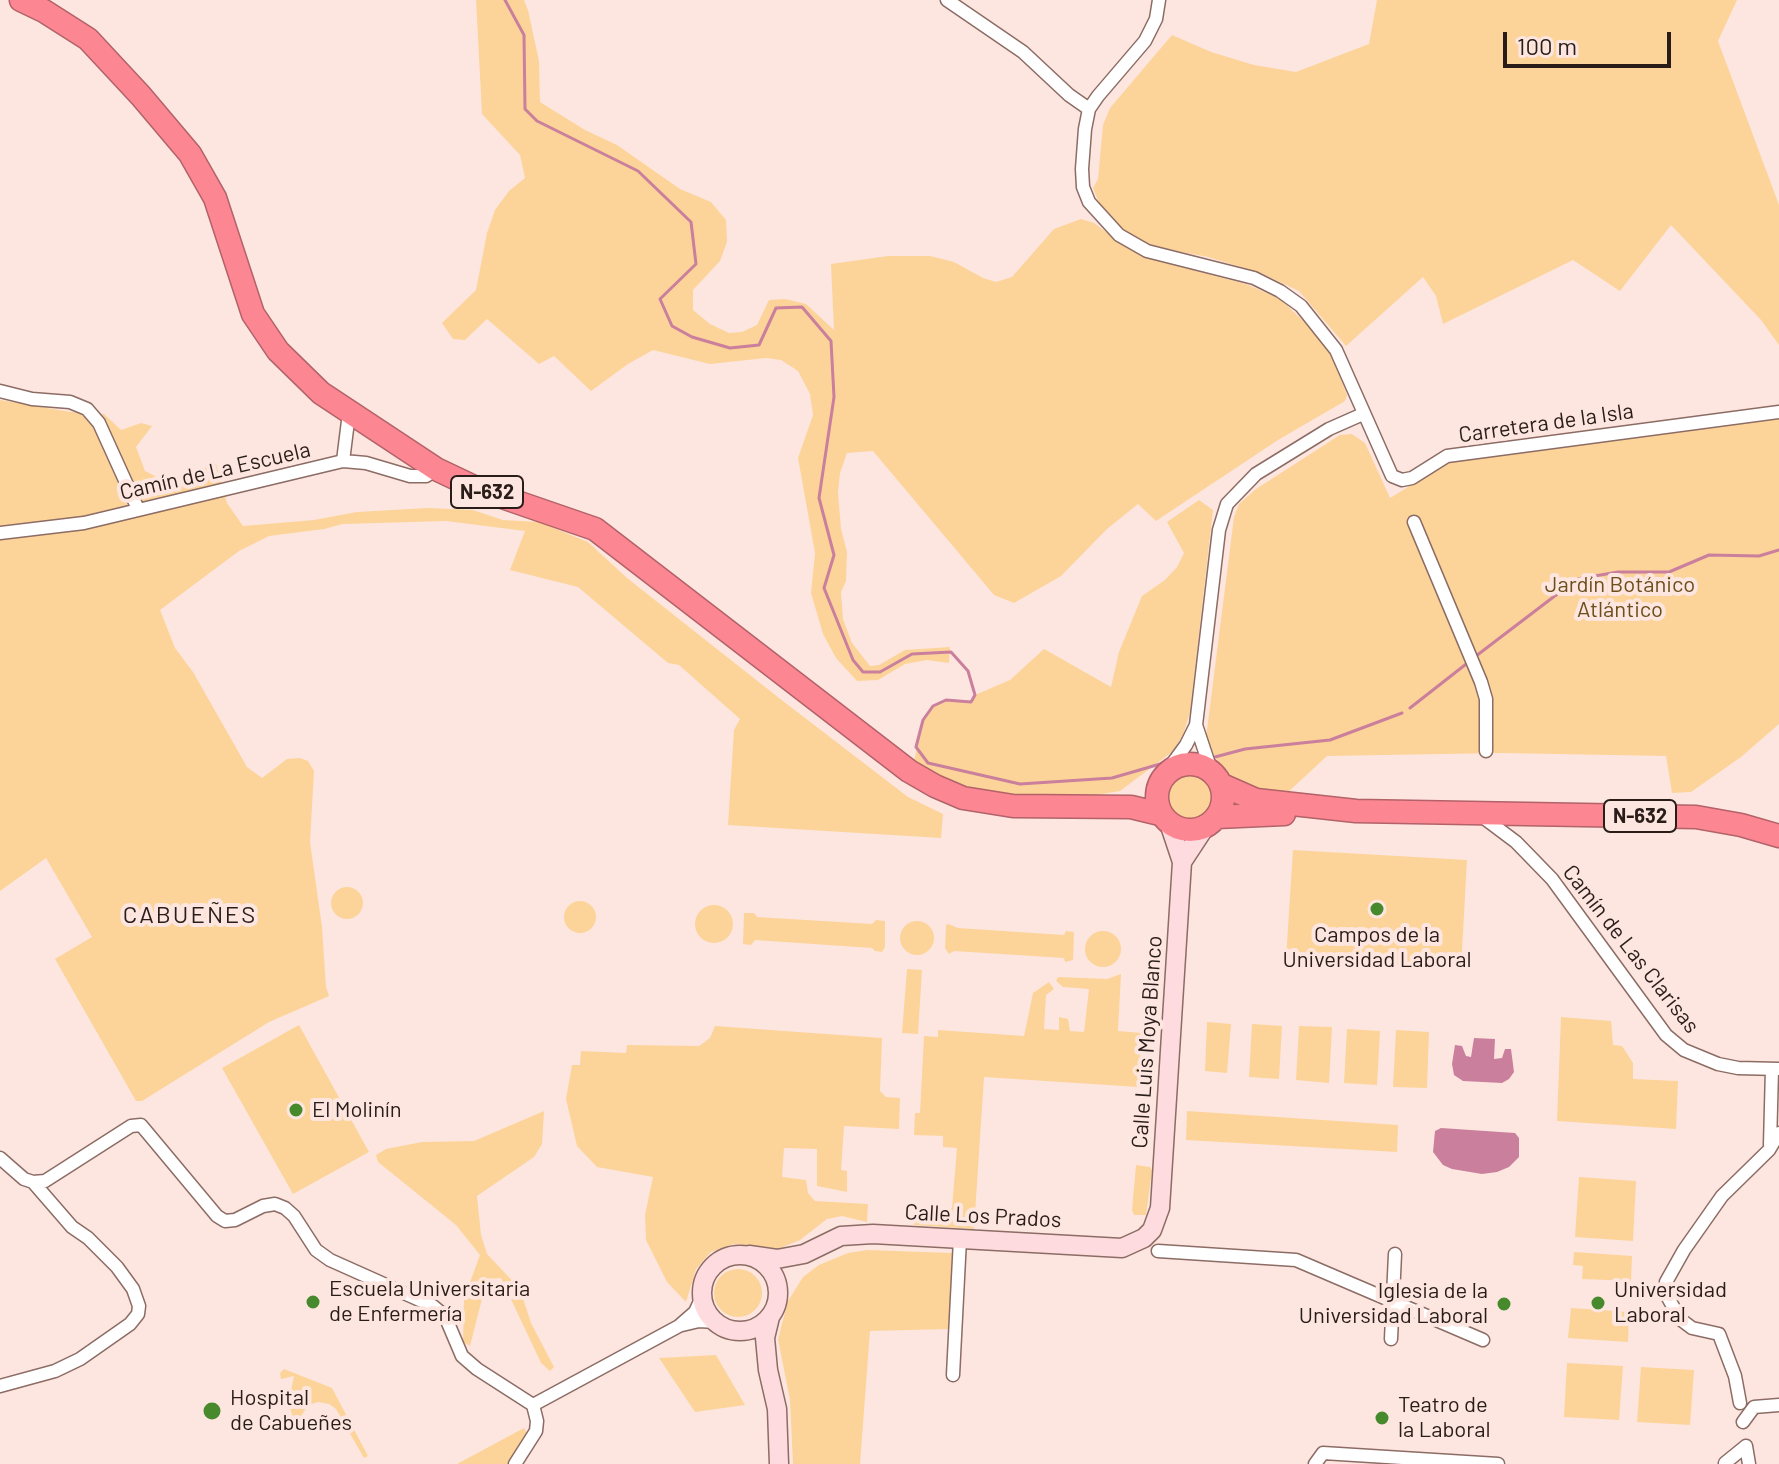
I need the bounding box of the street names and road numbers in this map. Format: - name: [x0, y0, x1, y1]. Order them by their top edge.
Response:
- street label: Carretera de la Isla: [1457, 398, 1635, 448]
- street label: Camín de La Escuela: [117, 436, 313, 506]
- road number: N-632: [451, 476, 523, 508]
- road number: N-632: [1604, 800, 1676, 832]
- street label: Camín de Las Clarisas: [1557, 860, 1705, 1038]
- street label: Calle Luis Moya Blanco: [1126, 935, 1168, 1149]
- street label: Calle Los Prados: [904, 1199, 1062, 1233]

